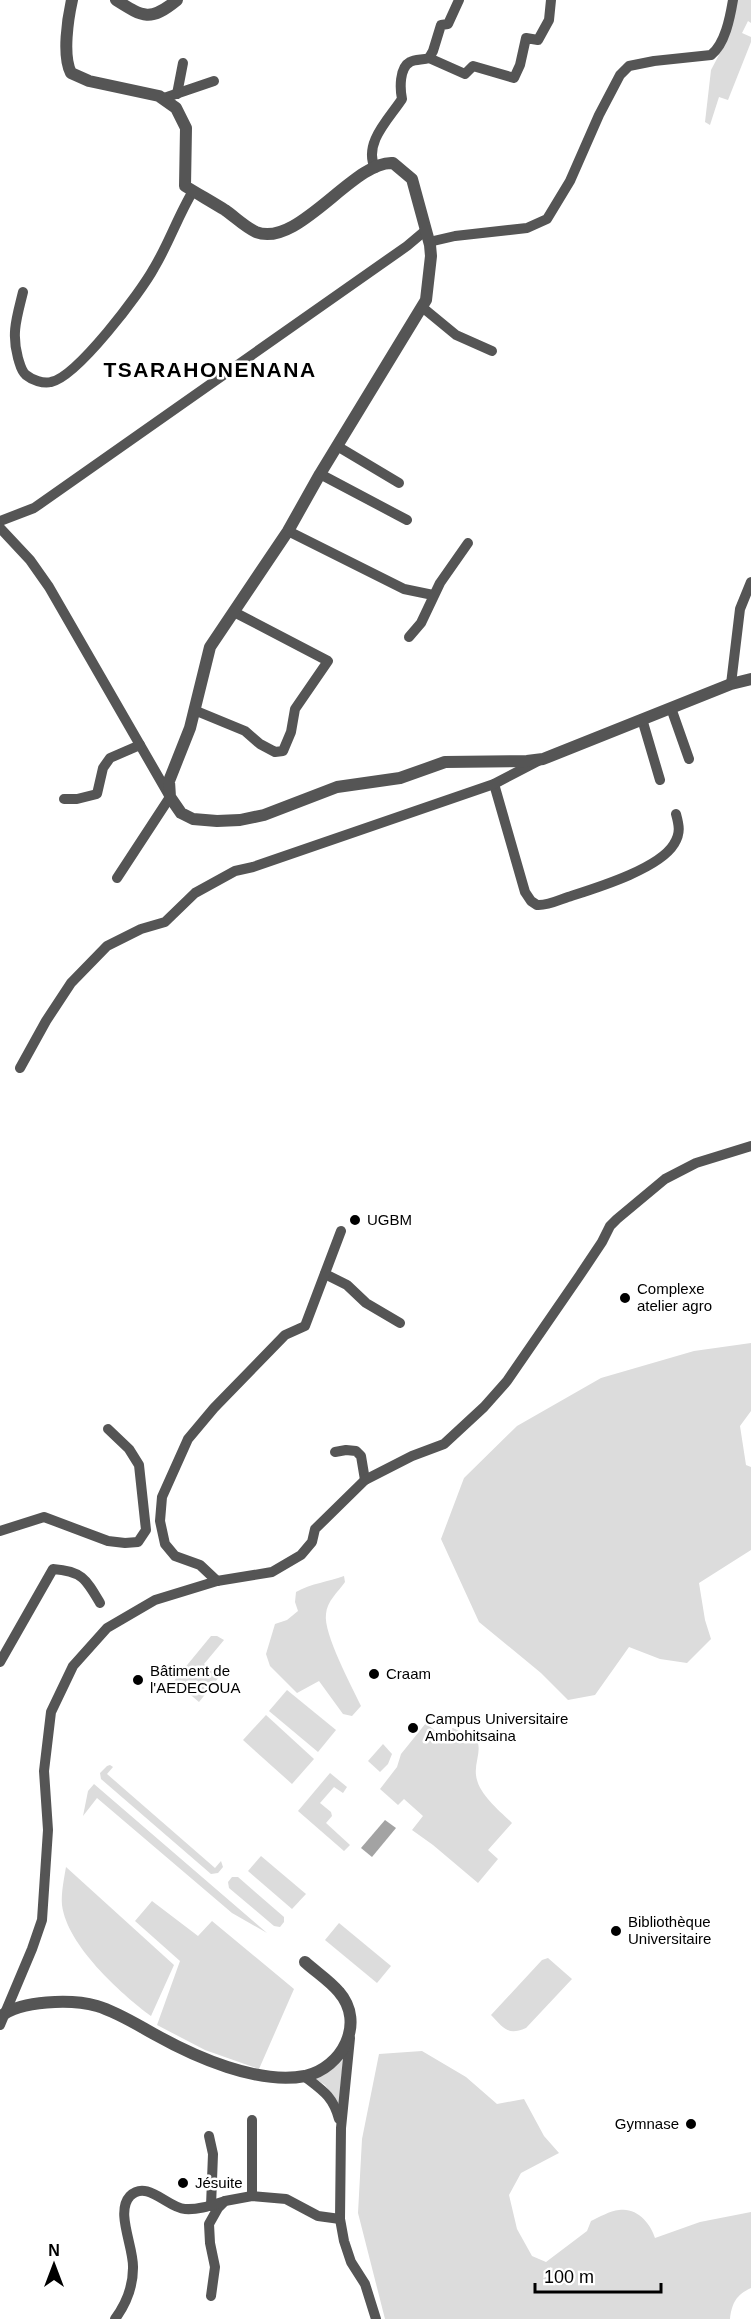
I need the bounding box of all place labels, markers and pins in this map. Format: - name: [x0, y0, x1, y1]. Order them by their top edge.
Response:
- place label: UGBM: [367, 1211, 412, 1228]
- marker: UGBM: [348, 1213, 362, 1227]
- place label: Complexe atelier agro: [637, 1280, 712, 1314]
- marker: Complexe atelier agro: [618, 1291, 632, 1305]
- place label: Bâtiment de l'AEDECOUA: [150, 1662, 240, 1696]
- place label: Craam: [386, 1665, 431, 1682]
- marker: Craam: [367, 1667, 381, 1681]
- marker: Bâtiment de l'AEDECOUA: [131, 1673, 145, 1687]
- place label: Campus Universitaire Ambohitsaina: [425, 1710, 568, 1744]
- marker: Campus Universitaire Ambohitsaina: [406, 1721, 420, 1735]
- place label: Bibliothèque Universitaire: [628, 1913, 711, 1947]
- marker: Bibliothèque Universitaire: [609, 1924, 623, 1938]
- place label: Gymnase: [615, 2115, 679, 2132]
- marker: Gymnase: [684, 2117, 698, 2131]
- place label: Jésuite: [195, 2174, 243, 2191]
- marker: Jésuite: [176, 2176, 190, 2190]

